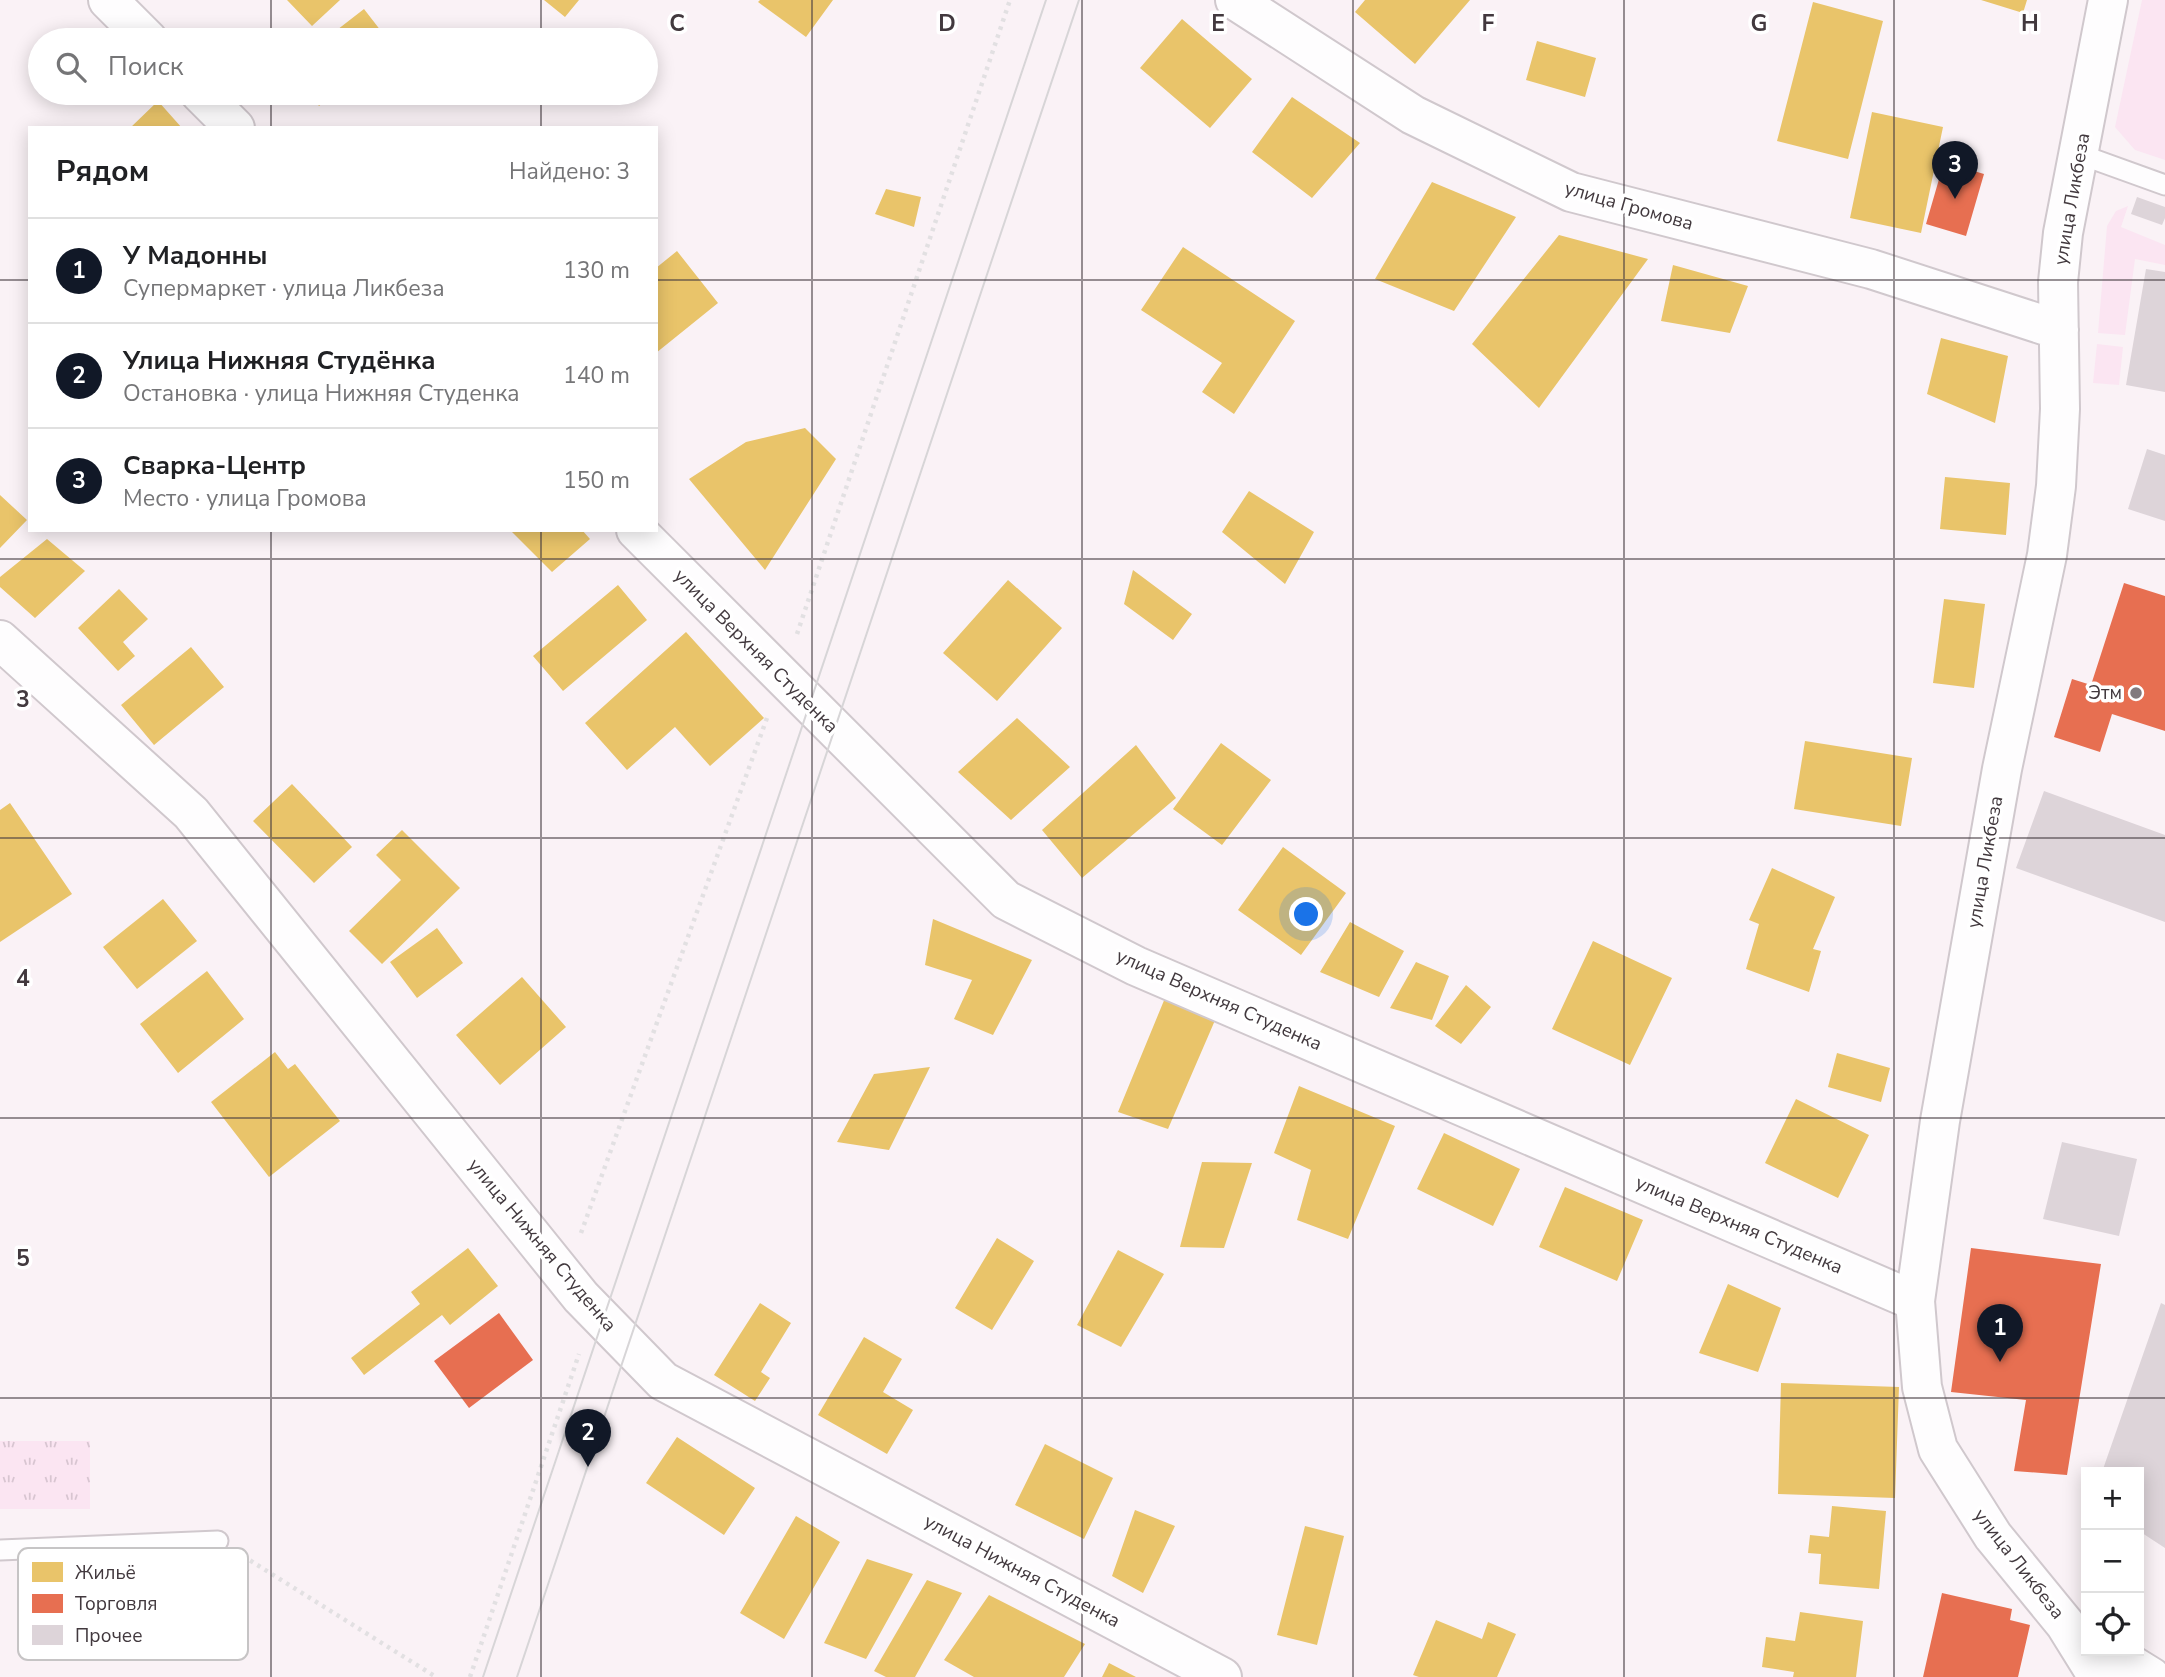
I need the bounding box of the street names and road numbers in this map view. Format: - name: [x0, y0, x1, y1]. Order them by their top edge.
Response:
- street label: улица Ликбеза: [2048, 131, 2096, 267]
- street label: улица Громова: [1562, 175, 1696, 237]
- street label: улица Верхняя Студенка: [668, 563, 844, 739]
- street label: улица Ликбеза: [1961, 794, 2009, 930]
- street label: улица Верхняя Студенка: [1112, 943, 1326, 1057]
- street label: улица Нижняя Cтуденкa: [462, 1153, 622, 1337]
- street label: улица Верхняя Студенка: [1631, 1170, 1847, 1280]
- street label: улица Ликбеза: [1968, 1503, 2070, 1625]
- street label: улица Нижняя Cтуденкa: [919, 1508, 1125, 1634]

